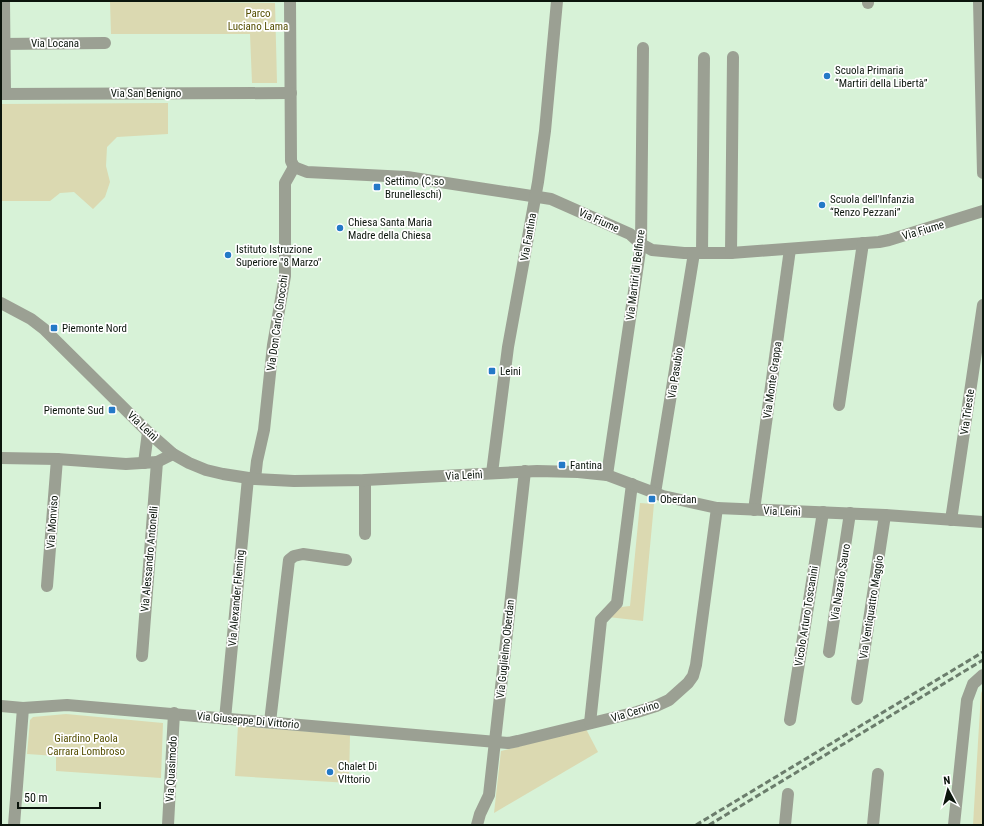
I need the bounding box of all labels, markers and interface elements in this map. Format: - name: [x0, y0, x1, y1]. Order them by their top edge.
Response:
- park label: Parco Luciano Lama: [228, 7, 288, 33]
- street label: Via Locana: [31, 37, 79, 50]
- place label: Scuola Primaria “Martiri della Libertà”: [835, 64, 928, 90]
- marker: Scuola Primaria “Martiri della Libertà”: [822, 71, 832, 81]
- street label: Via San Benigno: [111, 87, 182, 100]
- place label: Settimo (C.so Brunelleschi): [385, 175, 445, 201]
- marker: Settimo (C.so Brunelleschi): [372, 182, 382, 192]
- place label: Scuola dell'Infanzia “Renzo Pezzani”: [830, 193, 914, 219]
- marker: Scuola dell'Infanzia “Renzo Pezzani”: [817, 200, 827, 210]
- street label: Via Fiume: [576, 206, 621, 235]
- street label: Via Fantina: [518, 212, 539, 262]
- place label: Chiesa Santa Maria Madre della Chiesa: [348, 216, 432, 242]
- street label: Via Fiume: [901, 218, 946, 243]
- marker: Chiesa Santa Maria Madre della Chiesa: [335, 223, 345, 233]
- street label: Via Martiri di Belfiore: [623, 229, 648, 321]
- place label: Istituto Istruzione Superiore "8 Marzo": [236, 243, 321, 269]
- marker: Istituto Istruzione Superiore "8 Marzo": [223, 250, 233, 260]
- street label: Via Don Carlo Gnocchi: [264, 274, 291, 372]
- place label: Piemonte Nord: [62, 322, 127, 335]
- marker: Piemonte Nord: [49, 323, 59, 333]
- street label: Via Monte Grappa: [761, 341, 784, 419]
- street label: Via Pasubio: [665, 346, 686, 400]
- place label: Leini: [500, 365, 521, 378]
- marker: Leini: [487, 366, 497, 376]
- street label: Via Trieste: [958, 388, 977, 436]
- place label: Piemonte Sud: [44, 404, 104, 417]
- marker: Piemonte Sud: [107, 405, 117, 415]
- street label: Via Leinì: [125, 409, 161, 444]
- place label: Fantina: [570, 459, 602, 472]
- marker: Fantina: [557, 460, 567, 470]
- street label: Via Leinì: [445, 468, 483, 483]
- place label: Oberdan: [660, 493, 697, 506]
- street label: Via Monviso: [44, 494, 61, 549]
- marker: Oberdan: [647, 494, 657, 504]
- street label: Via Leinì: [763, 504, 801, 519]
- street label: Via Alessandro Antonelli: [138, 506, 161, 613]
- street label: Via Nazario Sauro: [828, 542, 853, 621]
- street label: Via Alexander Fleming: [226, 549, 247, 647]
- street label: Via Ventiquattro Maggio: [857, 554, 886, 660]
- street label: Vicolo Arturo Toscanini: [792, 565, 821, 667]
- street label: Via Guglielmo Oberdan: [494, 599, 517, 699]
- street label: Via Cervino: [610, 698, 661, 725]
- street label: Via Giuseppe Di Vittorio: [196, 710, 300, 731]
- park label: Giardino Paola Carrara Lombroso: [47, 732, 125, 758]
- street label: Via Quasimodo: [163, 735, 180, 802]
- place label: Chalet Di VIttorio: [338, 760, 377, 786]
- marker: Chalet Di VIttorio: [325, 767, 335, 777]
- north arrow: [928, 770, 968, 810]
- text: N: [943, 774, 951, 787]
- scale bar: [18, 784, 100, 810]
- text: 50 m: [24, 791, 48, 805]

